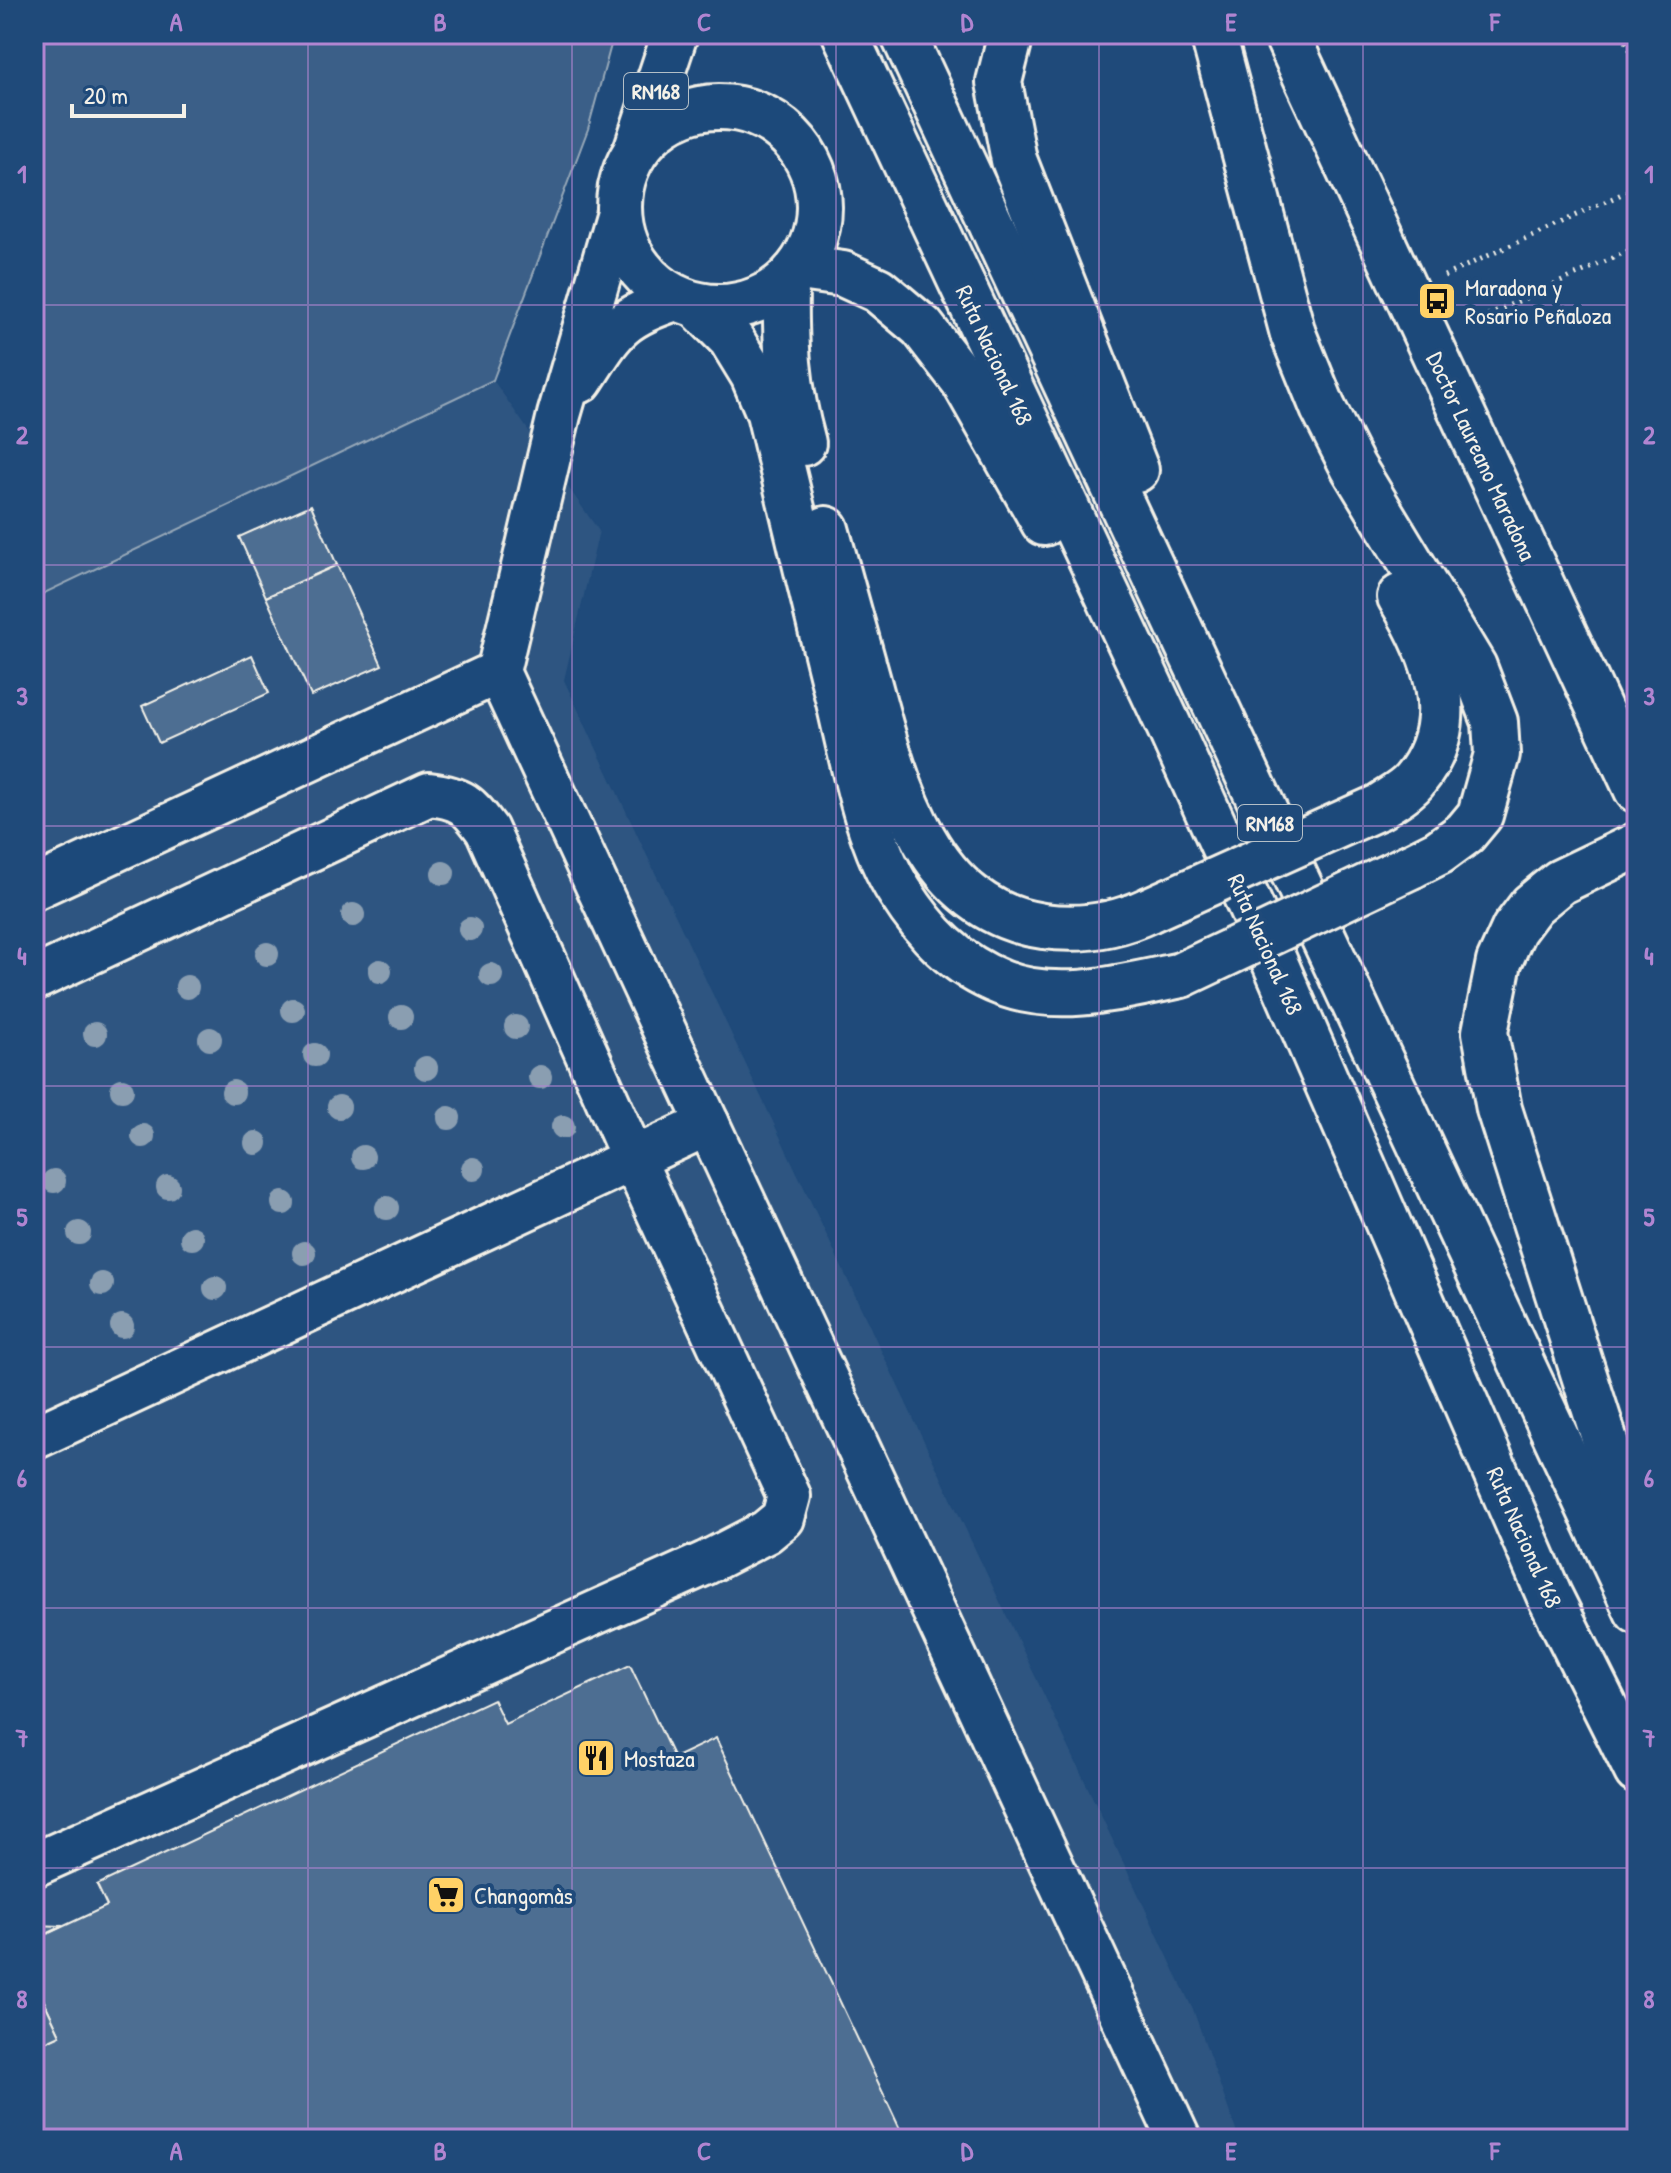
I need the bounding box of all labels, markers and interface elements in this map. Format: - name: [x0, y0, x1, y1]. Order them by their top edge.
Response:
- text: A: [170, 4, 183, 39]
- text: B: [433, 4, 447, 39]
- text: C: [697, 4, 711, 39]
- text: D: [961, 4, 974, 39]
- text: E: [1225, 4, 1237, 39]
- text: F: [1489, 4, 1501, 39]
- scale bar: [72, 68, 184, 118]
- road number: RN168: [624, 73, 688, 109]
- text: 20 m: [84, 79, 128, 111]
- text: 1: [17, 156, 27, 191]
- text: 1: [1644, 156, 1654, 191]
- place label: Maradona y Rosario Peñaloza: [1465, 271, 1611, 331]
- street label: Ruta Nacional 168: [949, 280, 1041, 430]
- bus stop icon: Maradona y Rosario Peñaloza: [1416, 280, 1458, 322]
- street label: Doctor Laureano Maradona: [1420, 346, 1544, 566]
- text: 2: [16, 417, 29, 452]
- text: 2: [1643, 417, 1656, 452]
- text: 3: [16, 678, 28, 713]
- text: 3: [1643, 678, 1655, 713]
- road number: RN168: [1238, 805, 1302, 841]
- street label: Ruta Nacional 168: [1221, 868, 1311, 1020]
- text: 4: [17, 938, 27, 973]
- text: 4: [1644, 938, 1654, 973]
- text: 5: [17, 1199, 28, 1234]
- text: 5: [1644, 1199, 1655, 1234]
- text: 6: [17, 1460, 28, 1495]
- text: 6: [1644, 1460, 1655, 1495]
- street label: Ruta Nacional 168: [1480, 1461, 1570, 1613]
- text: 7: [15, 1720, 29, 1755]
- text: 7: [1642, 1720, 1656, 1755]
- restaurant icon: Mostaza: [575, 1737, 617, 1779]
- place label: Mostaza: [624, 1742, 695, 1774]
- supermarket icon: Changomàs: [425, 1874, 467, 1916]
- place label: Changomàs: [474, 1879, 573, 1911]
- text: 8: [16, 1981, 28, 2016]
- text: 8: [1643, 1981, 1655, 2016]
- text: A: [170, 2133, 183, 2168]
- text: B: [433, 2133, 447, 2168]
- text: C: [697, 2133, 711, 2168]
- text: D: [961, 2133, 974, 2168]
- text: E: [1225, 2133, 1237, 2168]
- text: F: [1489, 2133, 1501, 2168]

